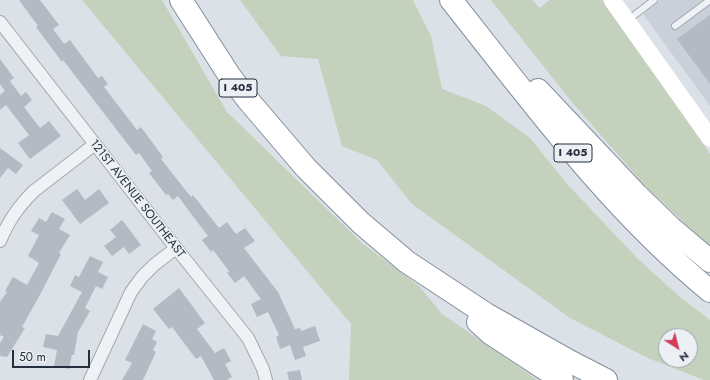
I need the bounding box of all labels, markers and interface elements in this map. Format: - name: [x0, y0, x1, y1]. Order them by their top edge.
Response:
- road number: I 405: [219, 79, 257, 97]
- street label: 121ST AVENUE SOUTHEAST: [86, 137, 188, 261]
- road number: I 405: [554, 144, 592, 162]
- north arrow: [658, 328, 698, 368]
- scale bar: [14, 342, 92, 368]
- text: 50 m: [19, 348, 46, 366]
- text: N: [676, 348, 693, 366]

